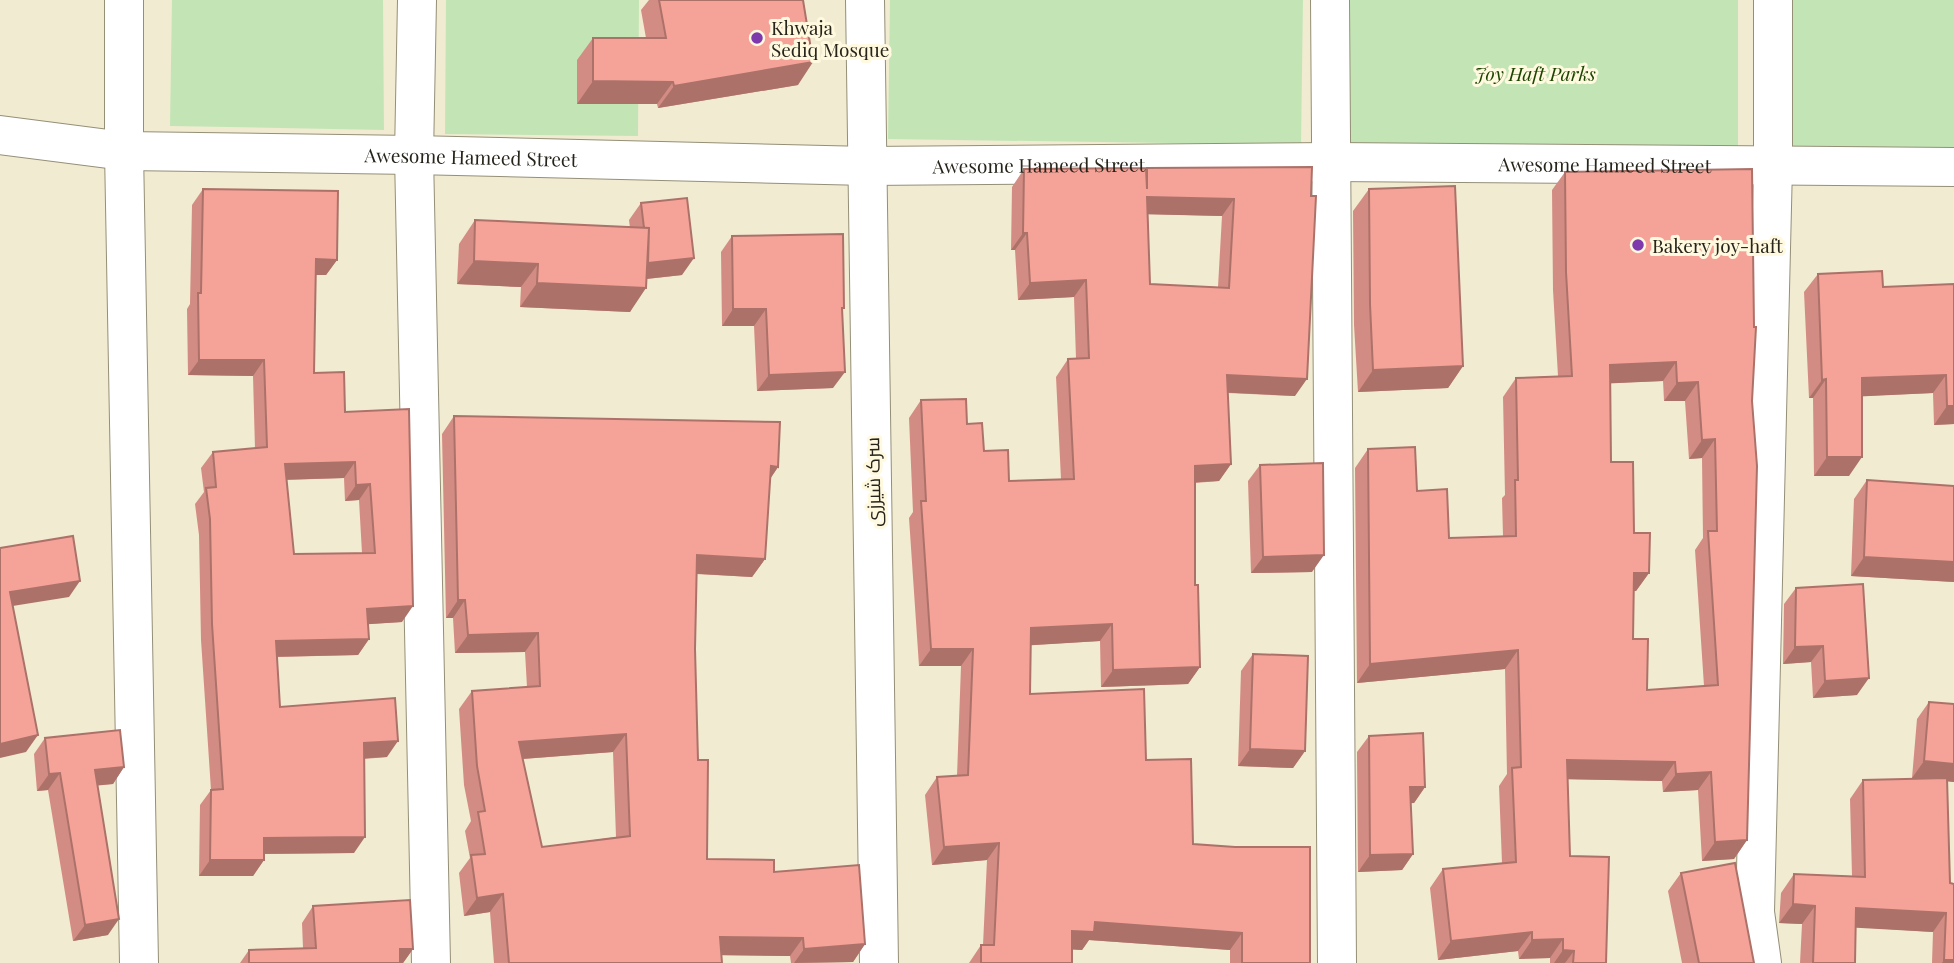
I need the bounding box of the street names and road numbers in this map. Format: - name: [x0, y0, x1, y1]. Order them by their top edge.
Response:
- street label: Awesome Hameed Street: [363, 141, 578, 172]
- street label: Awesome Hameed Street: [1497, 150, 1712, 178]
- street label: Awesome Hameed Street: [931, 151, 1146, 178]
- street label: سرک شیرزی: [858, 437, 886, 527]

